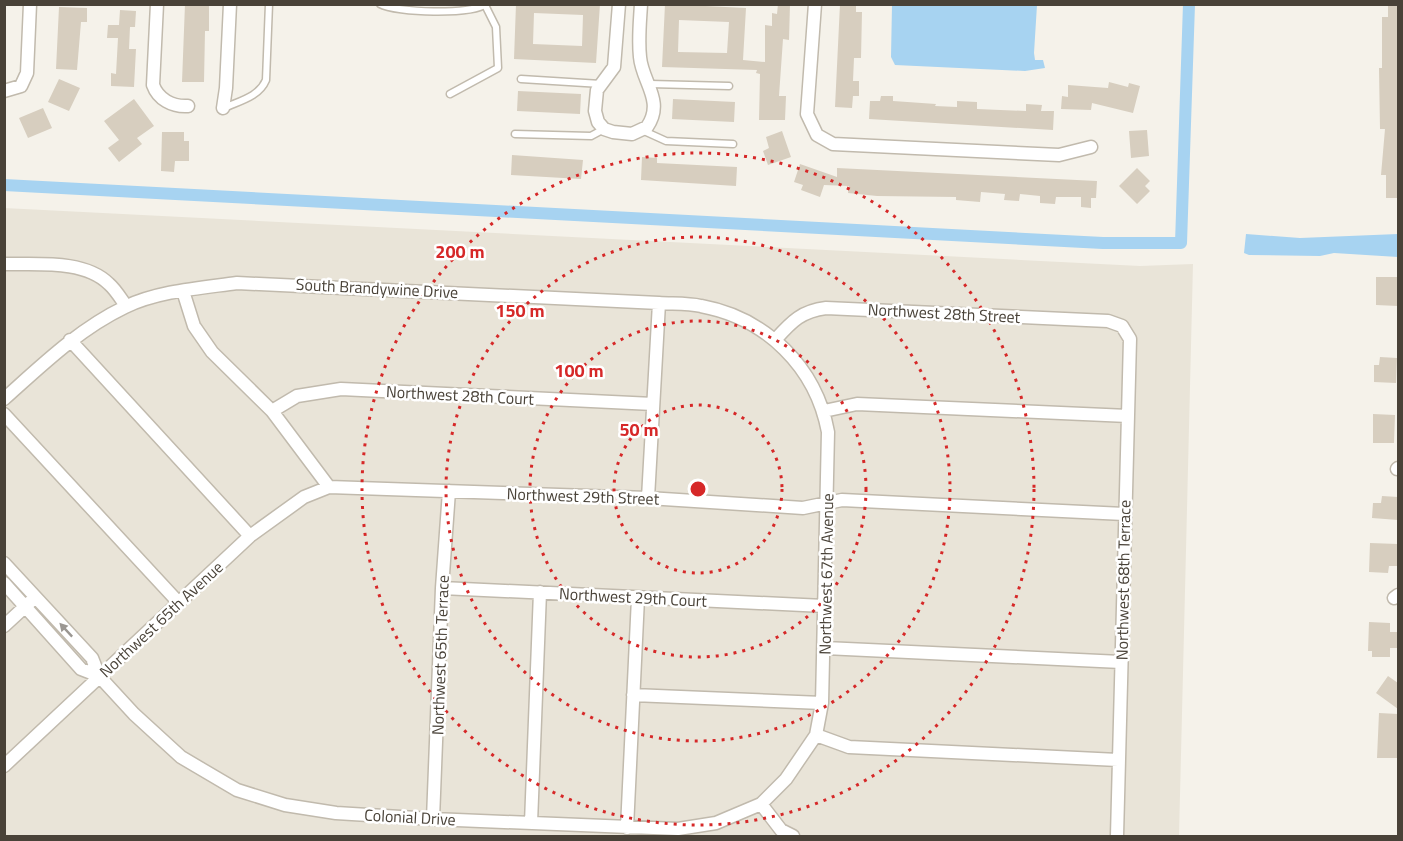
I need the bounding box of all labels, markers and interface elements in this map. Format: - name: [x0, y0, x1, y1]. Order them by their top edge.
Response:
- text: 200 m: [435, 238, 485, 265]
- street label: South Brandywine Drive: [295, 272, 459, 304]
- text: 150 m: [495, 297, 545, 324]
- street label: Northwest 28th Street: [867, 297, 1021, 329]
- text: 100 m: [554, 357, 604, 384]
- street label: Northwest 28th Court: [386, 379, 535, 411]
- text: 50 m: [619, 416, 659, 443]
- centre of rings: [688, 479, 708, 499]
- street label: Northwest 29th Street: [506, 481, 660, 511]
- street label: Northwest 67th Avenue: [813, 493, 839, 655]
- street label: Northwest 68th Terrace: [1110, 500, 1136, 660]
- street label: Northwest 65th Avenue: [94, 555, 228, 683]
- street label: Northwest 65th Terrace: [425, 574, 455, 736]
- street label: Northwest 29th Court: [559, 581, 708, 613]
- one-way arrow: [59, 622, 73, 637]
- street label: Colonial Drive: [364, 803, 456, 831]

